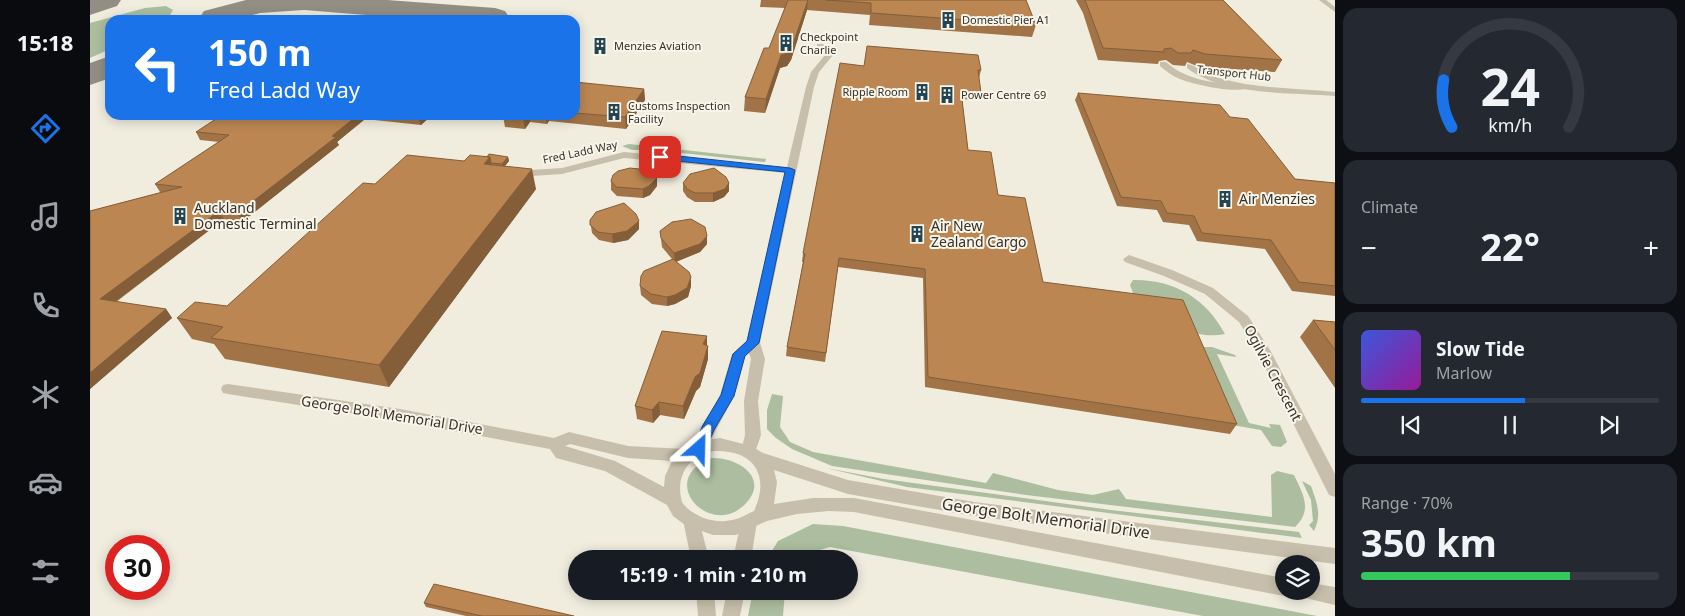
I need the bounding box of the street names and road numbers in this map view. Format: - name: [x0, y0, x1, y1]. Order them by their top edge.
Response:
- street label: Transport Hub: [1196, 61, 1272, 84]
- street label: Fred Ladd Way: [541, 136, 619, 167]
- street label: Ogilvie Crescent: [1240, 321, 1307, 424]
- street label: George Bolt Memorial Drive: [300, 391, 484, 438]
- street label: George Bolt Memorial Drive: [941, 493, 1151, 543]

